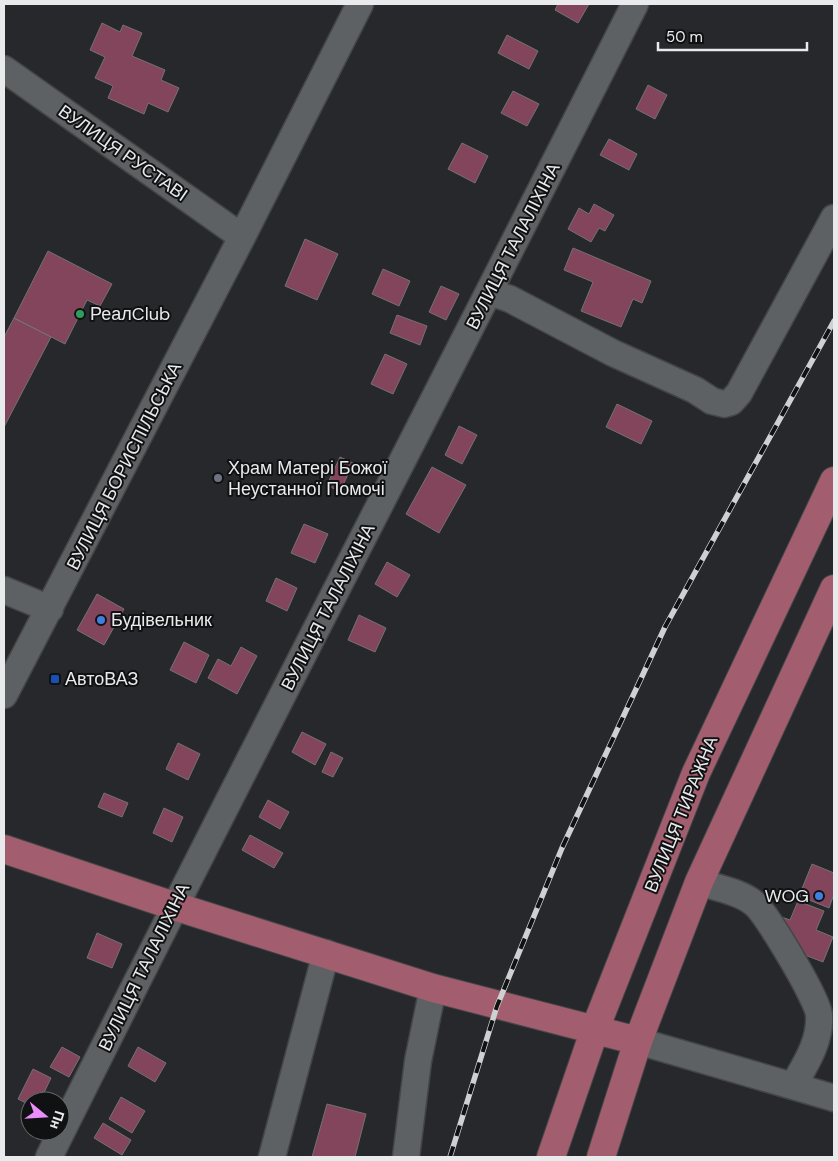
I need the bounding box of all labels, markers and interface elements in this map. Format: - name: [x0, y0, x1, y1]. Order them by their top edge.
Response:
- scale bar: [658, 20, 807, 52]
- text: 50 m: [666, 27, 703, 47]
- street label: ВУЛИЦЯ РУСТАВІ: [53, 99, 193, 207]
- street label: ВУЛИЦЯ ТАЛАЛІХІНА: [461, 159, 565, 333]
- place label: РеалClub: [90, 302, 170, 326]
- marker: РеалClub: [74, 308, 86, 320]
- street label: ВУЛИЦЯ БОРИСПІЛЬСЬКА: [61, 358, 187, 574]
- place label: Храм Матері Божої Неустанної Помочі: [228, 456, 388, 501]
- marker: Храм Матері Божої Неустанної Помочі: [212, 472, 224, 484]
- street label: ВУЛИЦЯ ТАЛАЛІХІНА: [276, 520, 380, 694]
- place label: Будівельник: [111, 608, 212, 632]
- marker: Будівельник: [95, 614, 107, 626]
- place label: АвтоВАЗ: [65, 667, 138, 691]
- marker: АвтоВАЗ: [49, 673, 61, 685]
- street label: ВУЛИЦЯ ТИРАЖНА: [639, 732, 723, 896]
- street label: ВУЛИЦЯ ТАЛАЛІХІНА: [93, 879, 195, 1055]
- place label: WOG: [764, 884, 809, 908]
- marker: WOG: [813, 890, 825, 902]
- north arrow: [20, 1091, 70, 1141]
- text: Пн: [46, 1108, 69, 1132]

